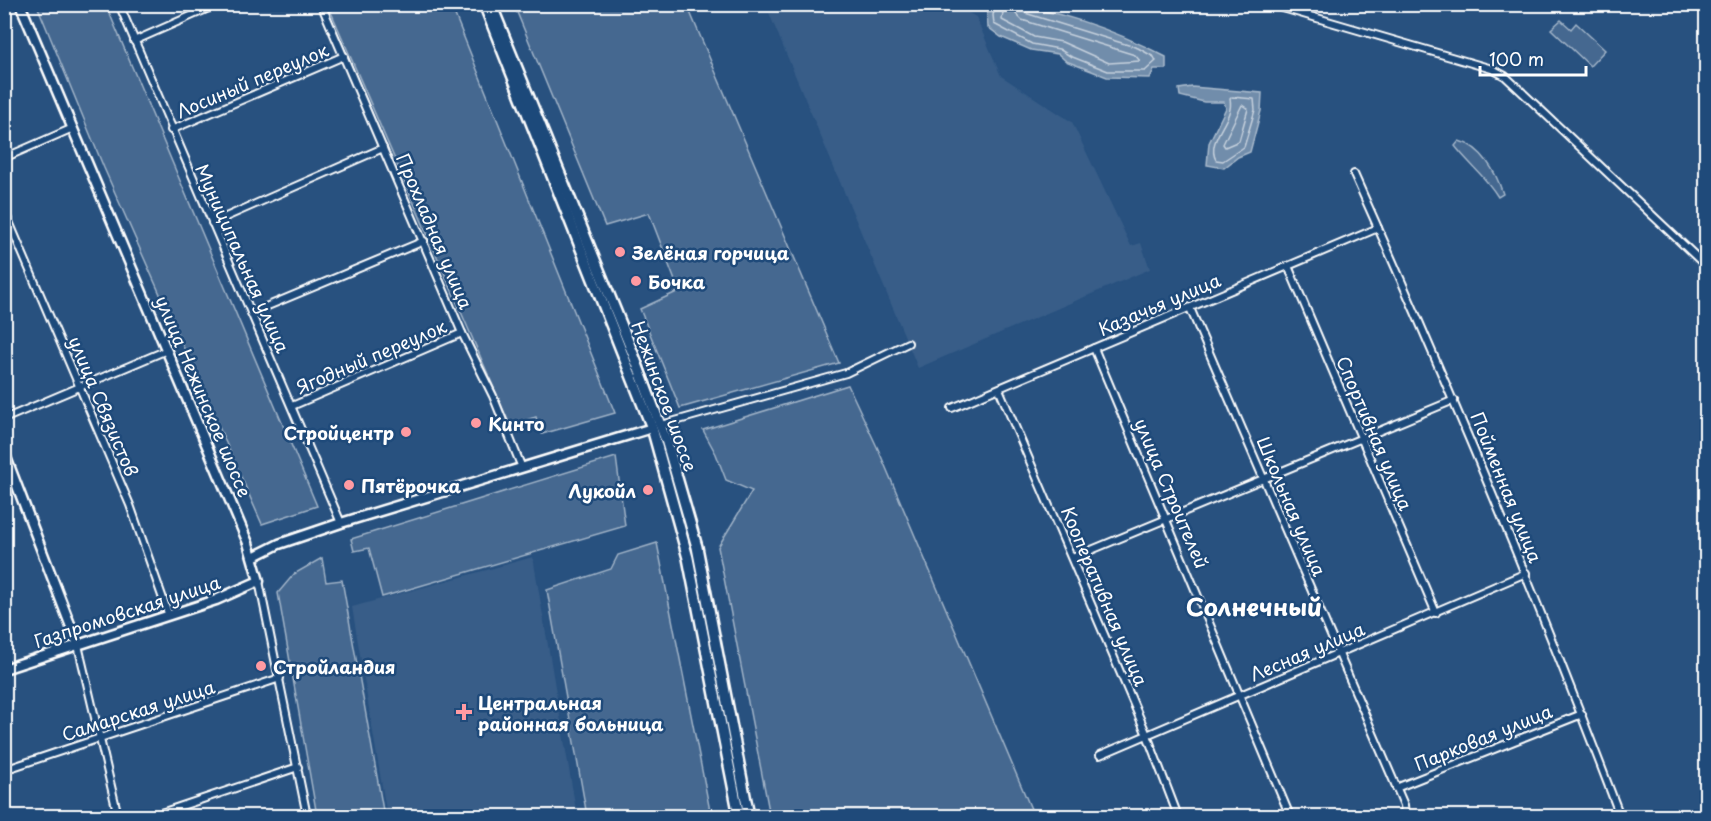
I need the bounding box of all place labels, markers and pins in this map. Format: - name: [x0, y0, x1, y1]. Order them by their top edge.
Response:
- place label: Зелёная горчица: [631, 239, 790, 266]
- marker: Зелёная горчица: [613, 245, 627, 259]
- place label: Бочка: [648, 268, 706, 295]
- marker: Бочка: [629, 274, 643, 288]
- place label: Кинто: [488, 410, 545, 437]
- marker: Кинто: [469, 416, 483, 430]
- place label: Стройцентр: [283, 419, 394, 446]
- marker: Стройцентр: [399, 425, 413, 439]
- place label: Пятёрочка: [361, 472, 462, 499]
- place label: Лукойл: [569, 477, 636, 504]
- marker: Пятёрочка: [342, 478, 356, 492]
- marker: Лукойл: [641, 483, 655, 497]
- place label: Стройландия: [273, 653, 395, 680]
- marker: Стройландия: [254, 659, 268, 673]
- place label: Центральная районная больница: [478, 689, 664, 737]
- marker: Центральная районная больница: [455, 703, 473, 721]

